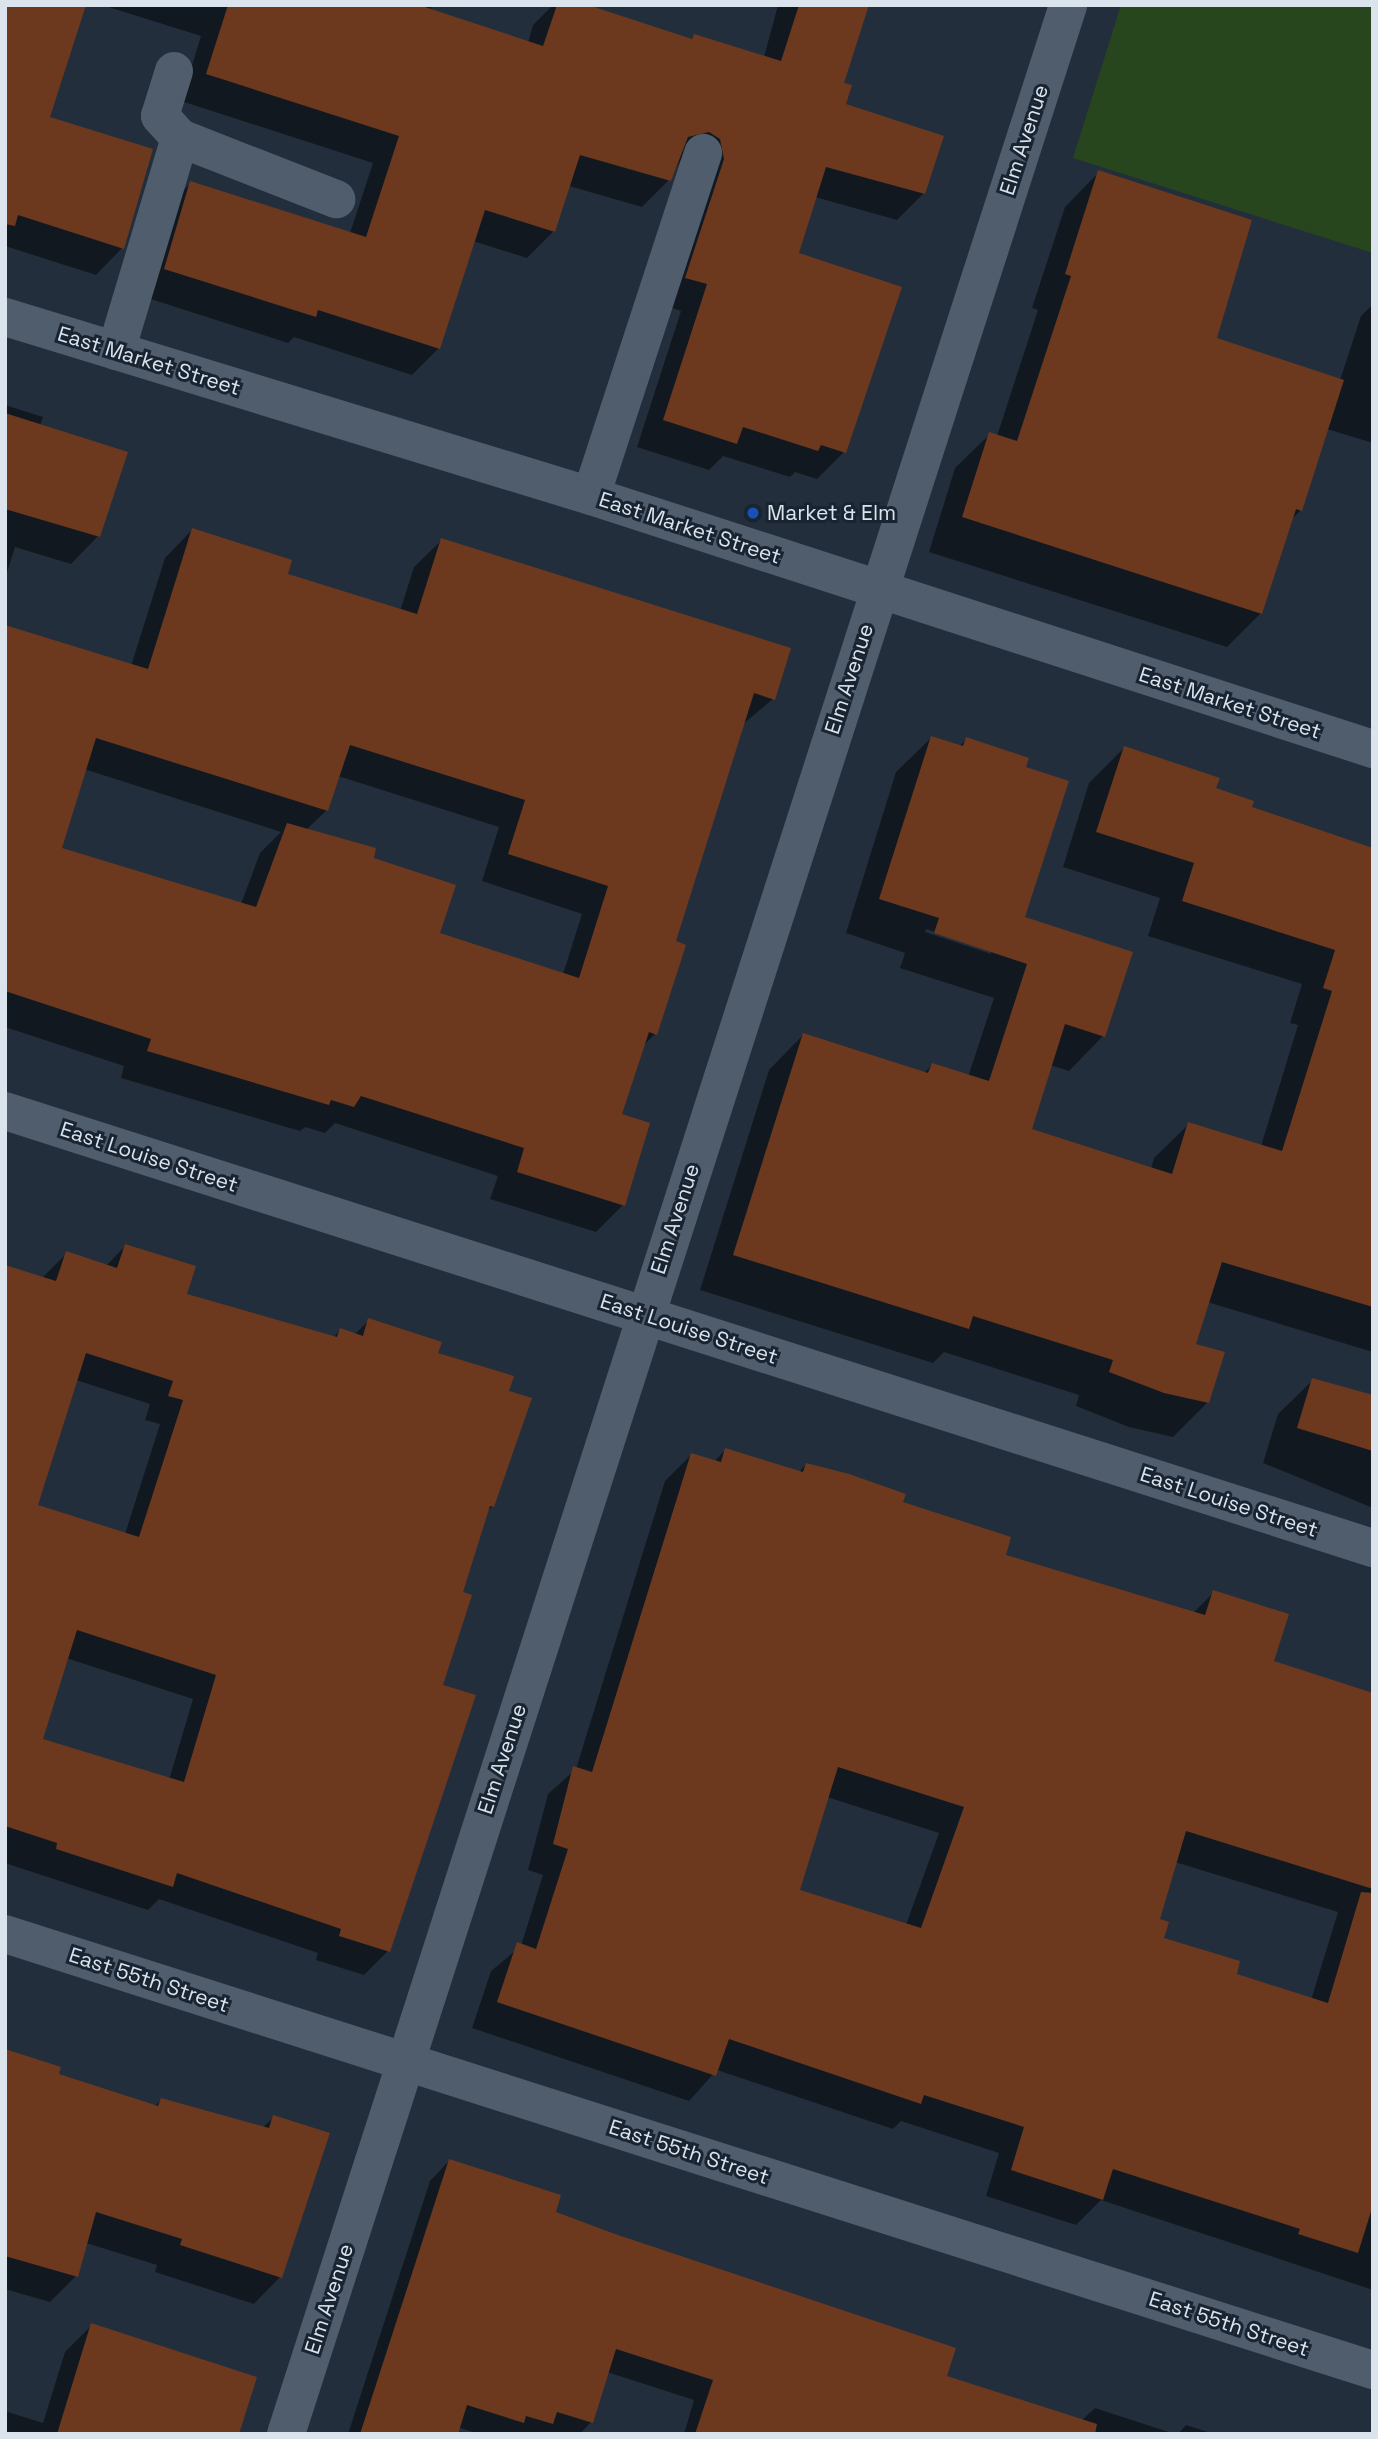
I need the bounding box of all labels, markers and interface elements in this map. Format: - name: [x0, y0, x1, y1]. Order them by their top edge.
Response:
- street label: Elm Avenue: [994, 82, 1054, 198]
- street label: East Market Street: [55, 321, 243, 401]
- street label: East Market Street: [596, 487, 784, 569]
- place label: Market & Elm: [767, 500, 896, 526]
- marker: Market & Elm: [745, 505, 761, 521]
- street label: Elm Avenue: [819, 621, 879, 737]
- street label: East Market Street: [1136, 662, 1324, 744]
- street label: East Louise Street: [57, 1116, 241, 1198]
- street label: Elm Avenue: [645, 1161, 705, 1277]
- street label: East Louise Street: [597, 1288, 781, 1370]
- street label: East Louise Street: [1137, 1461, 1321, 1543]
- street label: Elm Avenue: [472, 1701, 532, 1817]
- street label: East 55th Street: [66, 1942, 232, 2018]
- street label: East 55th Street: [606, 2114, 772, 2190]
- street label: Elm Avenue: [299, 2241, 359, 2357]
- street label: East 55th Street: [1146, 2286, 1312, 2362]

